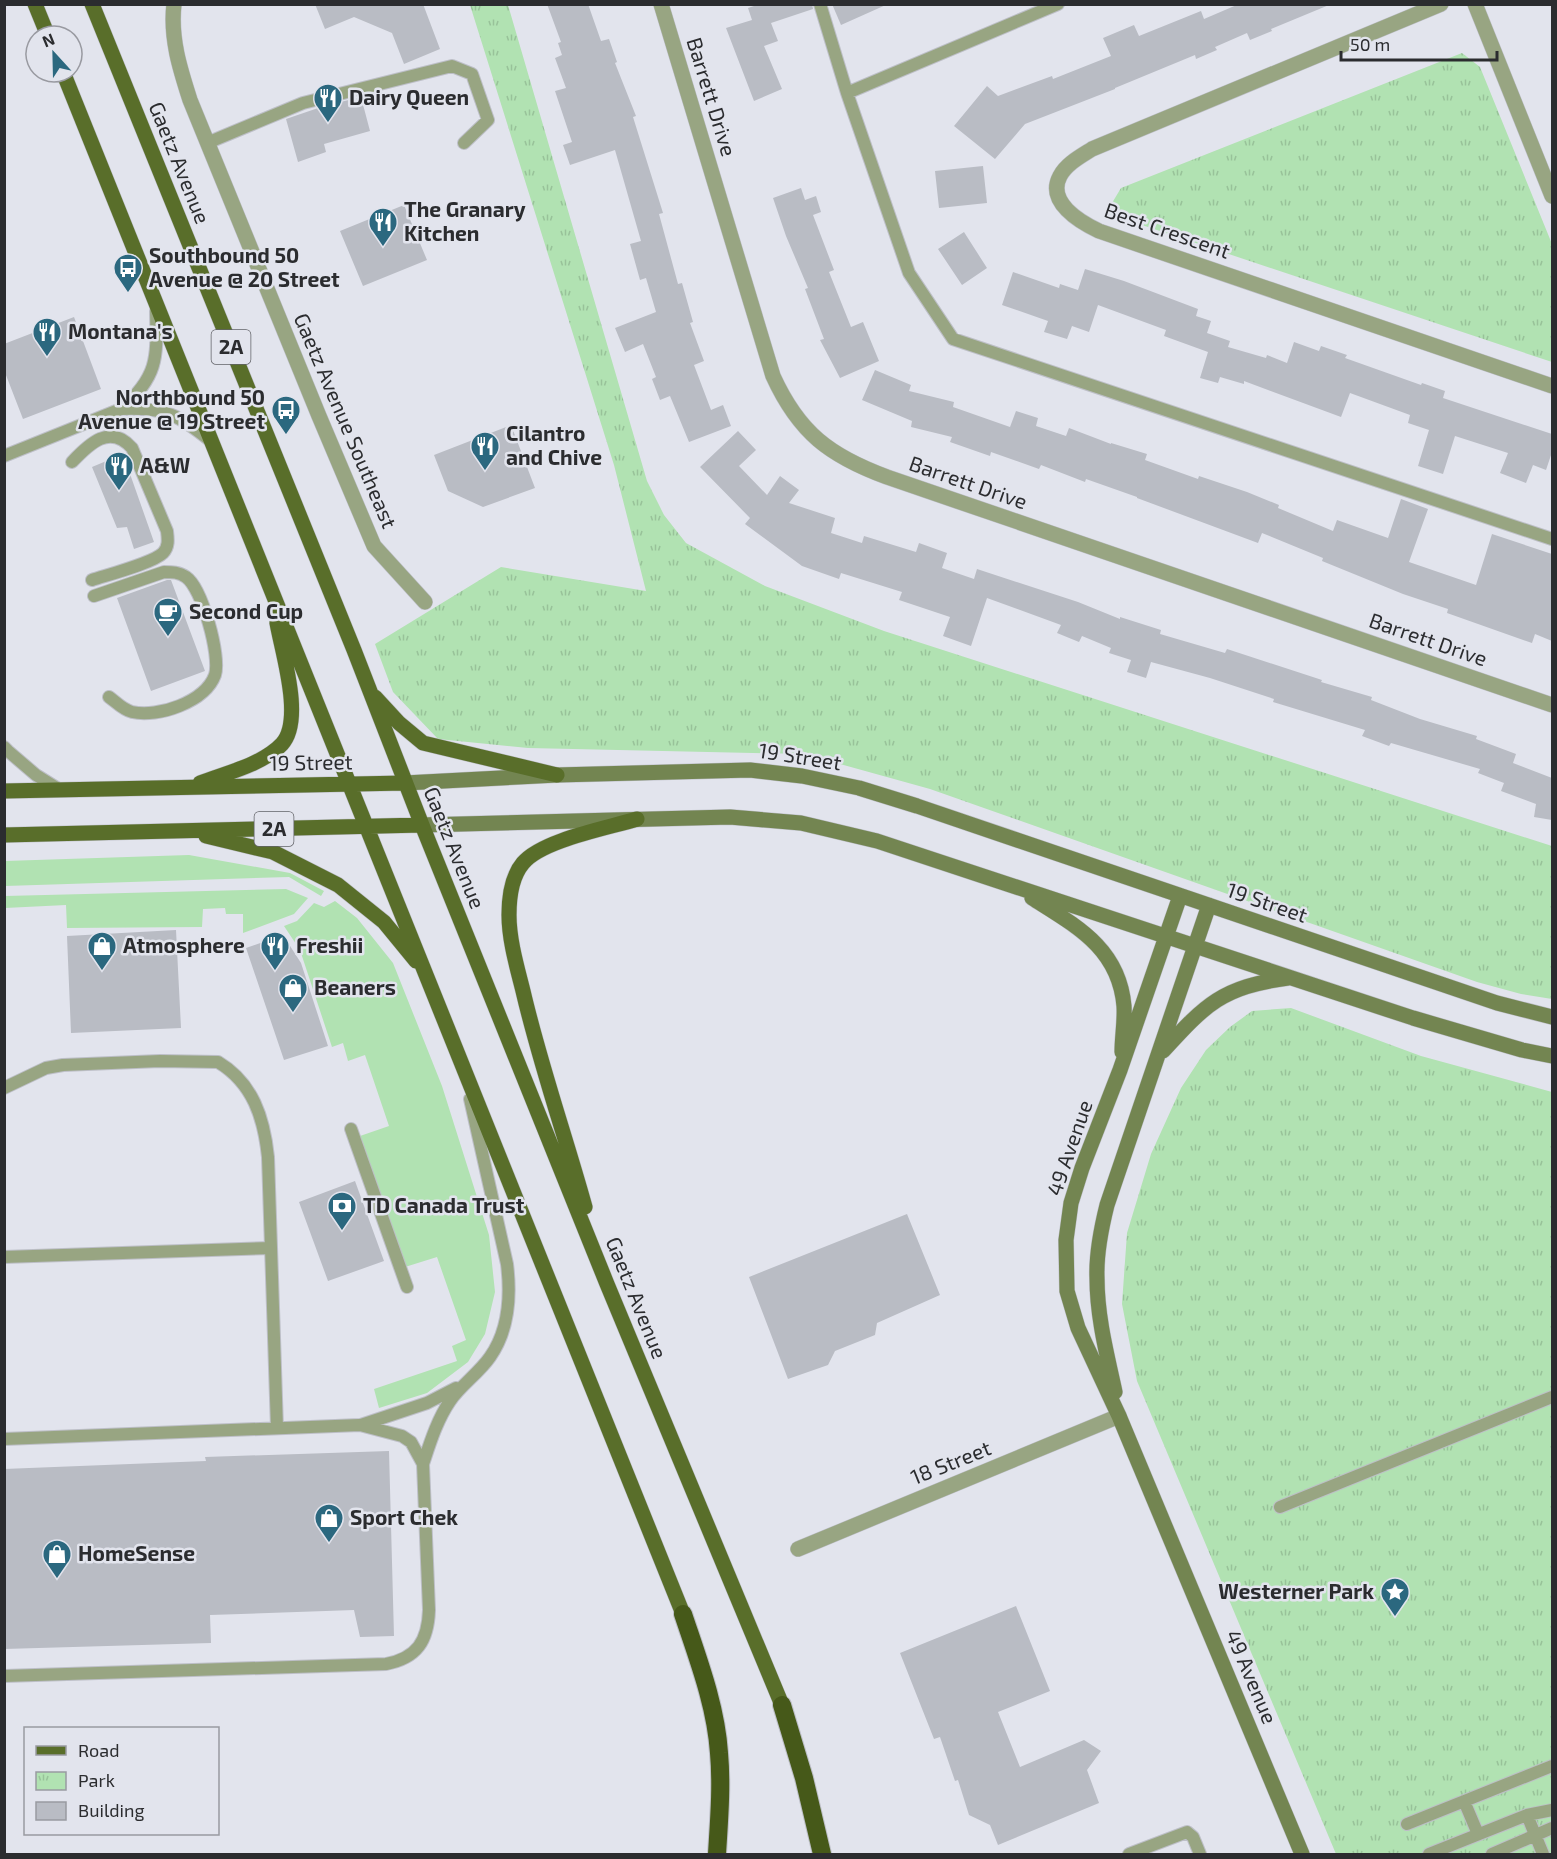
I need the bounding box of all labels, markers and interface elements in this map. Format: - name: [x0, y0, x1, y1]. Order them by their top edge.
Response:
- north arrow: [24, 24, 84, 84]
- scale bar: [1341, 24, 1497, 62]
- text: N: [39, 29, 57, 51]
- text: 50 m: [1350, 33, 1390, 55]
- street label: Barrett Drive: [683, 34, 742, 159]
- restaurant icon: Dairy Queen: [312, 82, 344, 124]
- place label: Dairy Queen: [349, 84, 469, 110]
- street label: Gaetz Avenue: [145, 98, 216, 227]
- place label: The Granary Kitchen: [404, 196, 526, 245]
- street label: Best Crescent: [1101, 196, 1234, 263]
- restaurant icon: The Granary Kitchen: [367, 206, 399, 248]
- place label: Southbound 50 Avenue @ 20 Street: [149, 242, 340, 291]
- bus stop icon: Southbound 50 Avenue @ 20 Street: [112, 252, 144, 294]
- street label: Gaetz Avenue Southeast: [290, 309, 403, 532]
- restaurant icon: Montana's: [31, 316, 63, 358]
- place label: Montana's: [68, 318, 173, 343]
- road number: 2A: [212, 330, 250, 364]
- place label: Northbound 50 Avenue @ 19 Street: [78, 384, 265, 433]
- bus stop icon: Northbound 50 Avenue @ 19 Street: [270, 394, 302, 436]
- place label: Cilantro and Chive: [506, 420, 602, 469]
- restaurant icon: Cilantro and Chive: [469, 430, 501, 472]
- restaurant icon: A&W: [103, 450, 135, 492]
- street label: Barrett Drive: [906, 450, 1031, 513]
- place label: A&W: [140, 452, 190, 477]
- cafe icon: Second Cup: [152, 596, 184, 638]
- place label: Second Cup: [189, 598, 303, 623]
- street label: Barrett Drive: [1366, 607, 1491, 670]
- street label: 19 Street: [757, 737, 843, 774]
- street label: 19 Street: [269, 748, 353, 775]
- street label: Gaetz Avenue: [420, 783, 491, 912]
- road number: 2A: [254, 812, 294, 846]
- street label: 19 Street: [1224, 876, 1311, 927]
- shop icon: Atmosphere: [86, 930, 118, 972]
- restaurant icon: Freshii: [259, 930, 291, 972]
- place label: Atmosphere: [123, 932, 245, 957]
- place label: Freshii: [296, 932, 363, 957]
- shop icon: Beaners: [277, 972, 309, 1014]
- place label: Beaners: [314, 974, 396, 999]
- street label: 49 Avenue: [1041, 1096, 1097, 1199]
- bank icon: TD Canada Trust: [326, 1190, 358, 1232]
- place label: TD Canada Trust: [363, 1192, 525, 1217]
- street label: Gaetz Avenue: [602, 1233, 673, 1362]
- street label: 18 Street: [907, 1434, 994, 1489]
- shop icon: Sport Chek: [313, 1502, 345, 1544]
- place label: Sport Chek: [350, 1504, 458, 1529]
- shop icon: HomeSense: [41, 1538, 73, 1580]
- place label: HomeSense: [78, 1540, 195, 1565]
- place icon: Westerner Park: [1379, 1576, 1411, 1618]
- place label: Westerner Park: [1218, 1578, 1374, 1603]
- street label: 49 Avenue: [1221, 1626, 1283, 1727]
- legend: [24, 1727, 219, 1835]
- text: Road: [78, 1739, 119, 1761]
- text: Park: [78, 1769, 115, 1791]
- text: Building: [78, 1799, 145, 1821]

